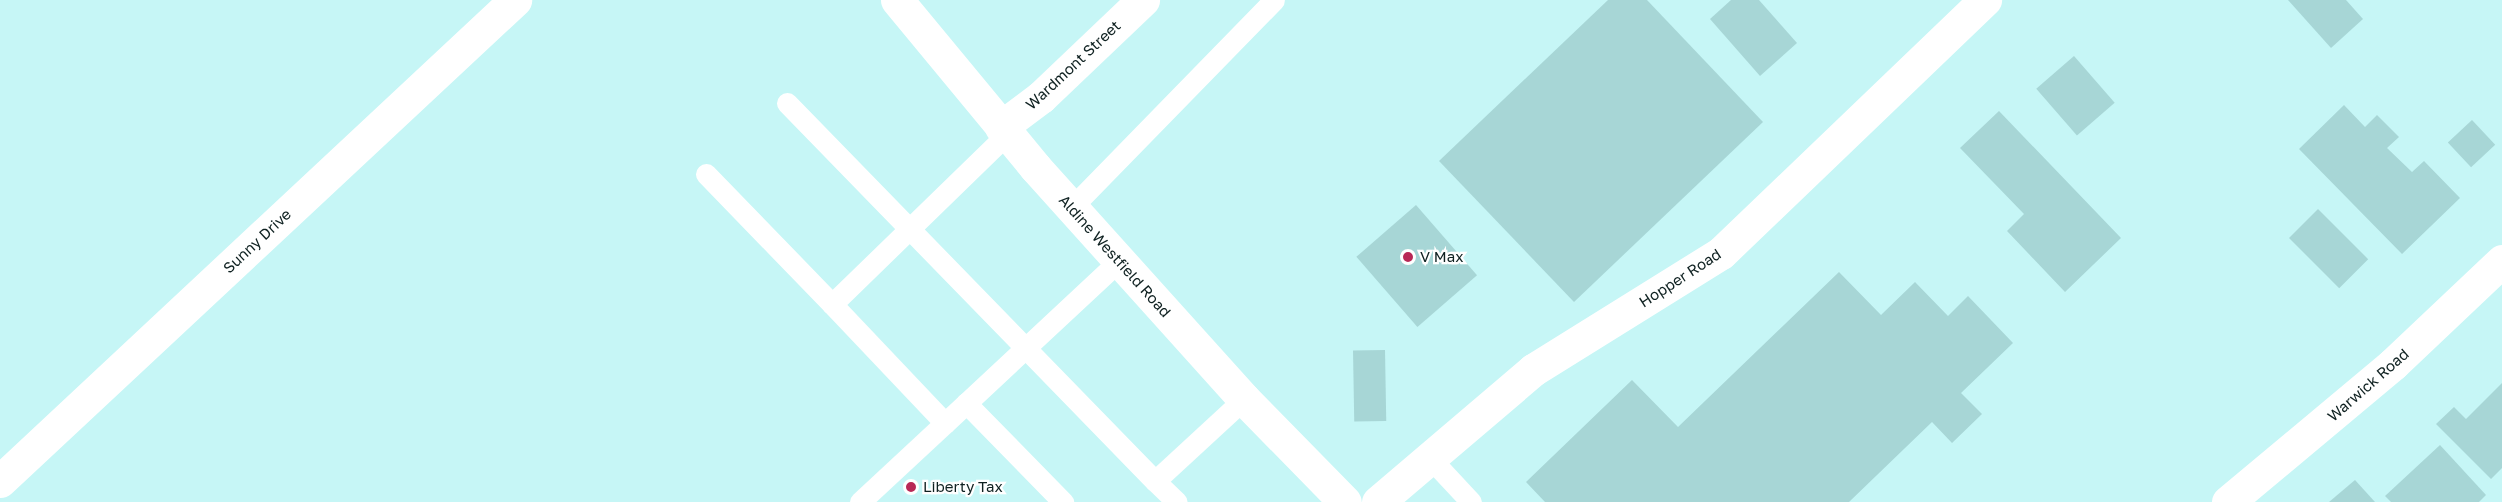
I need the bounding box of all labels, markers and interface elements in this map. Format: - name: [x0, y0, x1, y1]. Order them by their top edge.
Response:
- street label: Wardmont Street: [1022, 17, 1124, 113]
- street label: Aldine Westfield Road: [1055, 191, 1175, 321]
- street label: Sunny Drive: [219, 205, 295, 277]
- street label: Hopper Road: [1636, 245, 1724, 311]
- place label: V Max: [1420, 248, 1463, 266]
- marker: V Max: [1401, 250, 1415, 264]
- street label: Warwick Road: [2324, 345, 2412, 425]
- place label: Liberty Tax: [923, 478, 1003, 496]
- marker: Liberty Tax: [904, 480, 918, 494]

